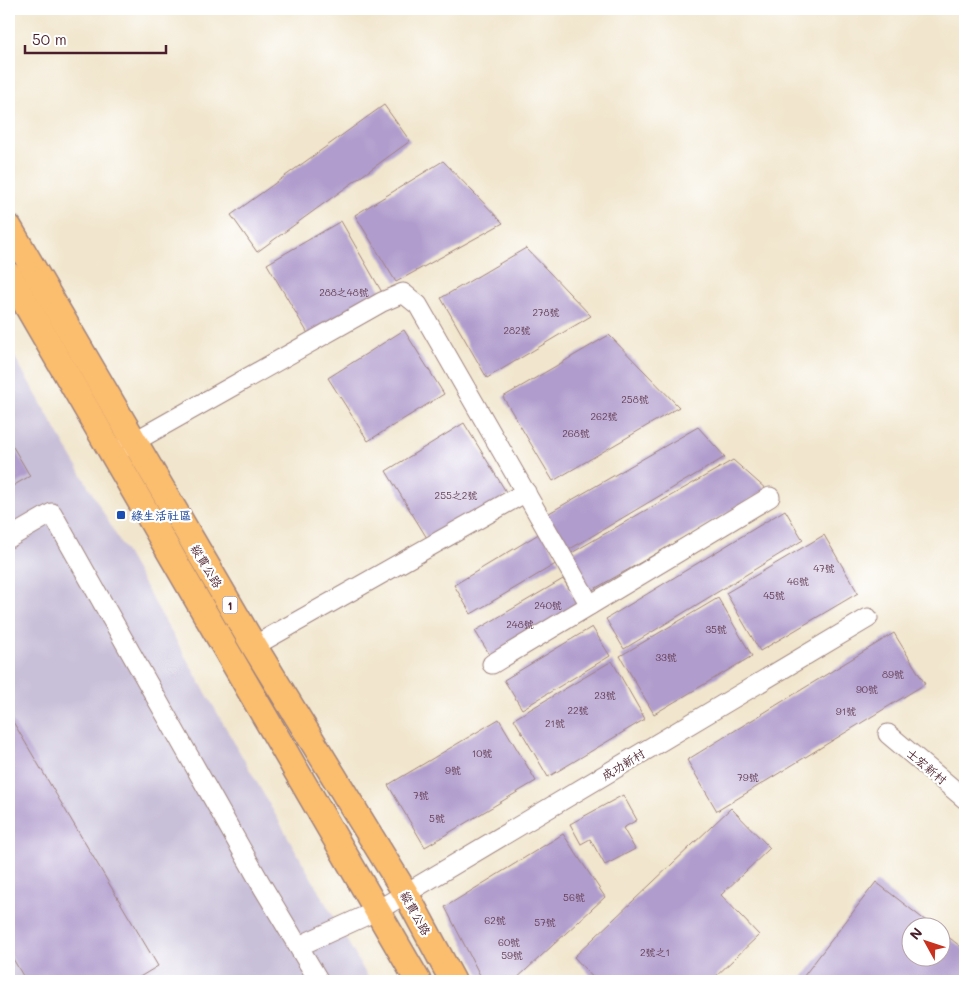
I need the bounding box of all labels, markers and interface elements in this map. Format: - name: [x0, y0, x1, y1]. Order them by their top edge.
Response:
- scale bar: [25, 22, 166, 54]
- text: 50 m: [32, 29, 67, 49]
- house number: 288之48號: [319, 285, 369, 299]
- house number: 278號: [532, 305, 560, 319]
- house number: 282號: [503, 323, 531, 337]
- house number: 258號: [621, 392, 649, 406]
- house number: 262號: [590, 409, 618, 423]
- house number: 268號: [562, 426, 590, 440]
- house number: 255之2號: [435, 488, 477, 502]
- place label: 綠生活社區: [131, 507, 191, 523]
- marker: 綠生活社區: [115, 509, 127, 521]
- street label: 縱貫公路: [188, 541, 226, 591]
- house number: 47號: [813, 561, 835, 575]
- house number: 46號: [787, 574, 809, 588]
- house number: 45號: [763, 588, 785, 602]
- road number: 1: [222, 596, 238, 614]
- house number: 240號: [534, 598, 562, 612]
- house number: 248號: [506, 617, 534, 631]
- house number: 35號: [705, 622, 727, 636]
- house number: 33號: [655, 650, 677, 664]
- house number: 89號: [882, 667, 904, 681]
- house number: 90號: [856, 682, 878, 696]
- house number: 23號: [594, 688, 616, 702]
- house number: 22號: [567, 703, 589, 717]
- house number: 91號: [836, 704, 856, 718]
- house number: 21號: [545, 716, 565, 730]
- street label: 士宏新村: [903, 744, 951, 788]
- street label: 成功新村: [598, 745, 648, 783]
- house number: 10號: [472, 746, 492, 760]
- house number: 9號: [445, 763, 461, 777]
- house number: 79號: [737, 770, 759, 784]
- house number: 7號: [413, 788, 429, 802]
- house number: 5號: [429, 811, 445, 825]
- street label: 縱貫公路: [397, 888, 435, 938]
- house number: 56號: [563, 890, 585, 904]
- house number: 62號: [484, 913, 506, 927]
- house number: 57號: [534, 915, 556, 929]
- north arrow: [902, 918, 952, 968]
- text: N: [905, 923, 926, 944]
- house number: 60號: [498, 935, 520, 949]
- house number: 2號之1: [640, 945, 670, 959]
- house number: 59號: [501, 948, 523, 962]

